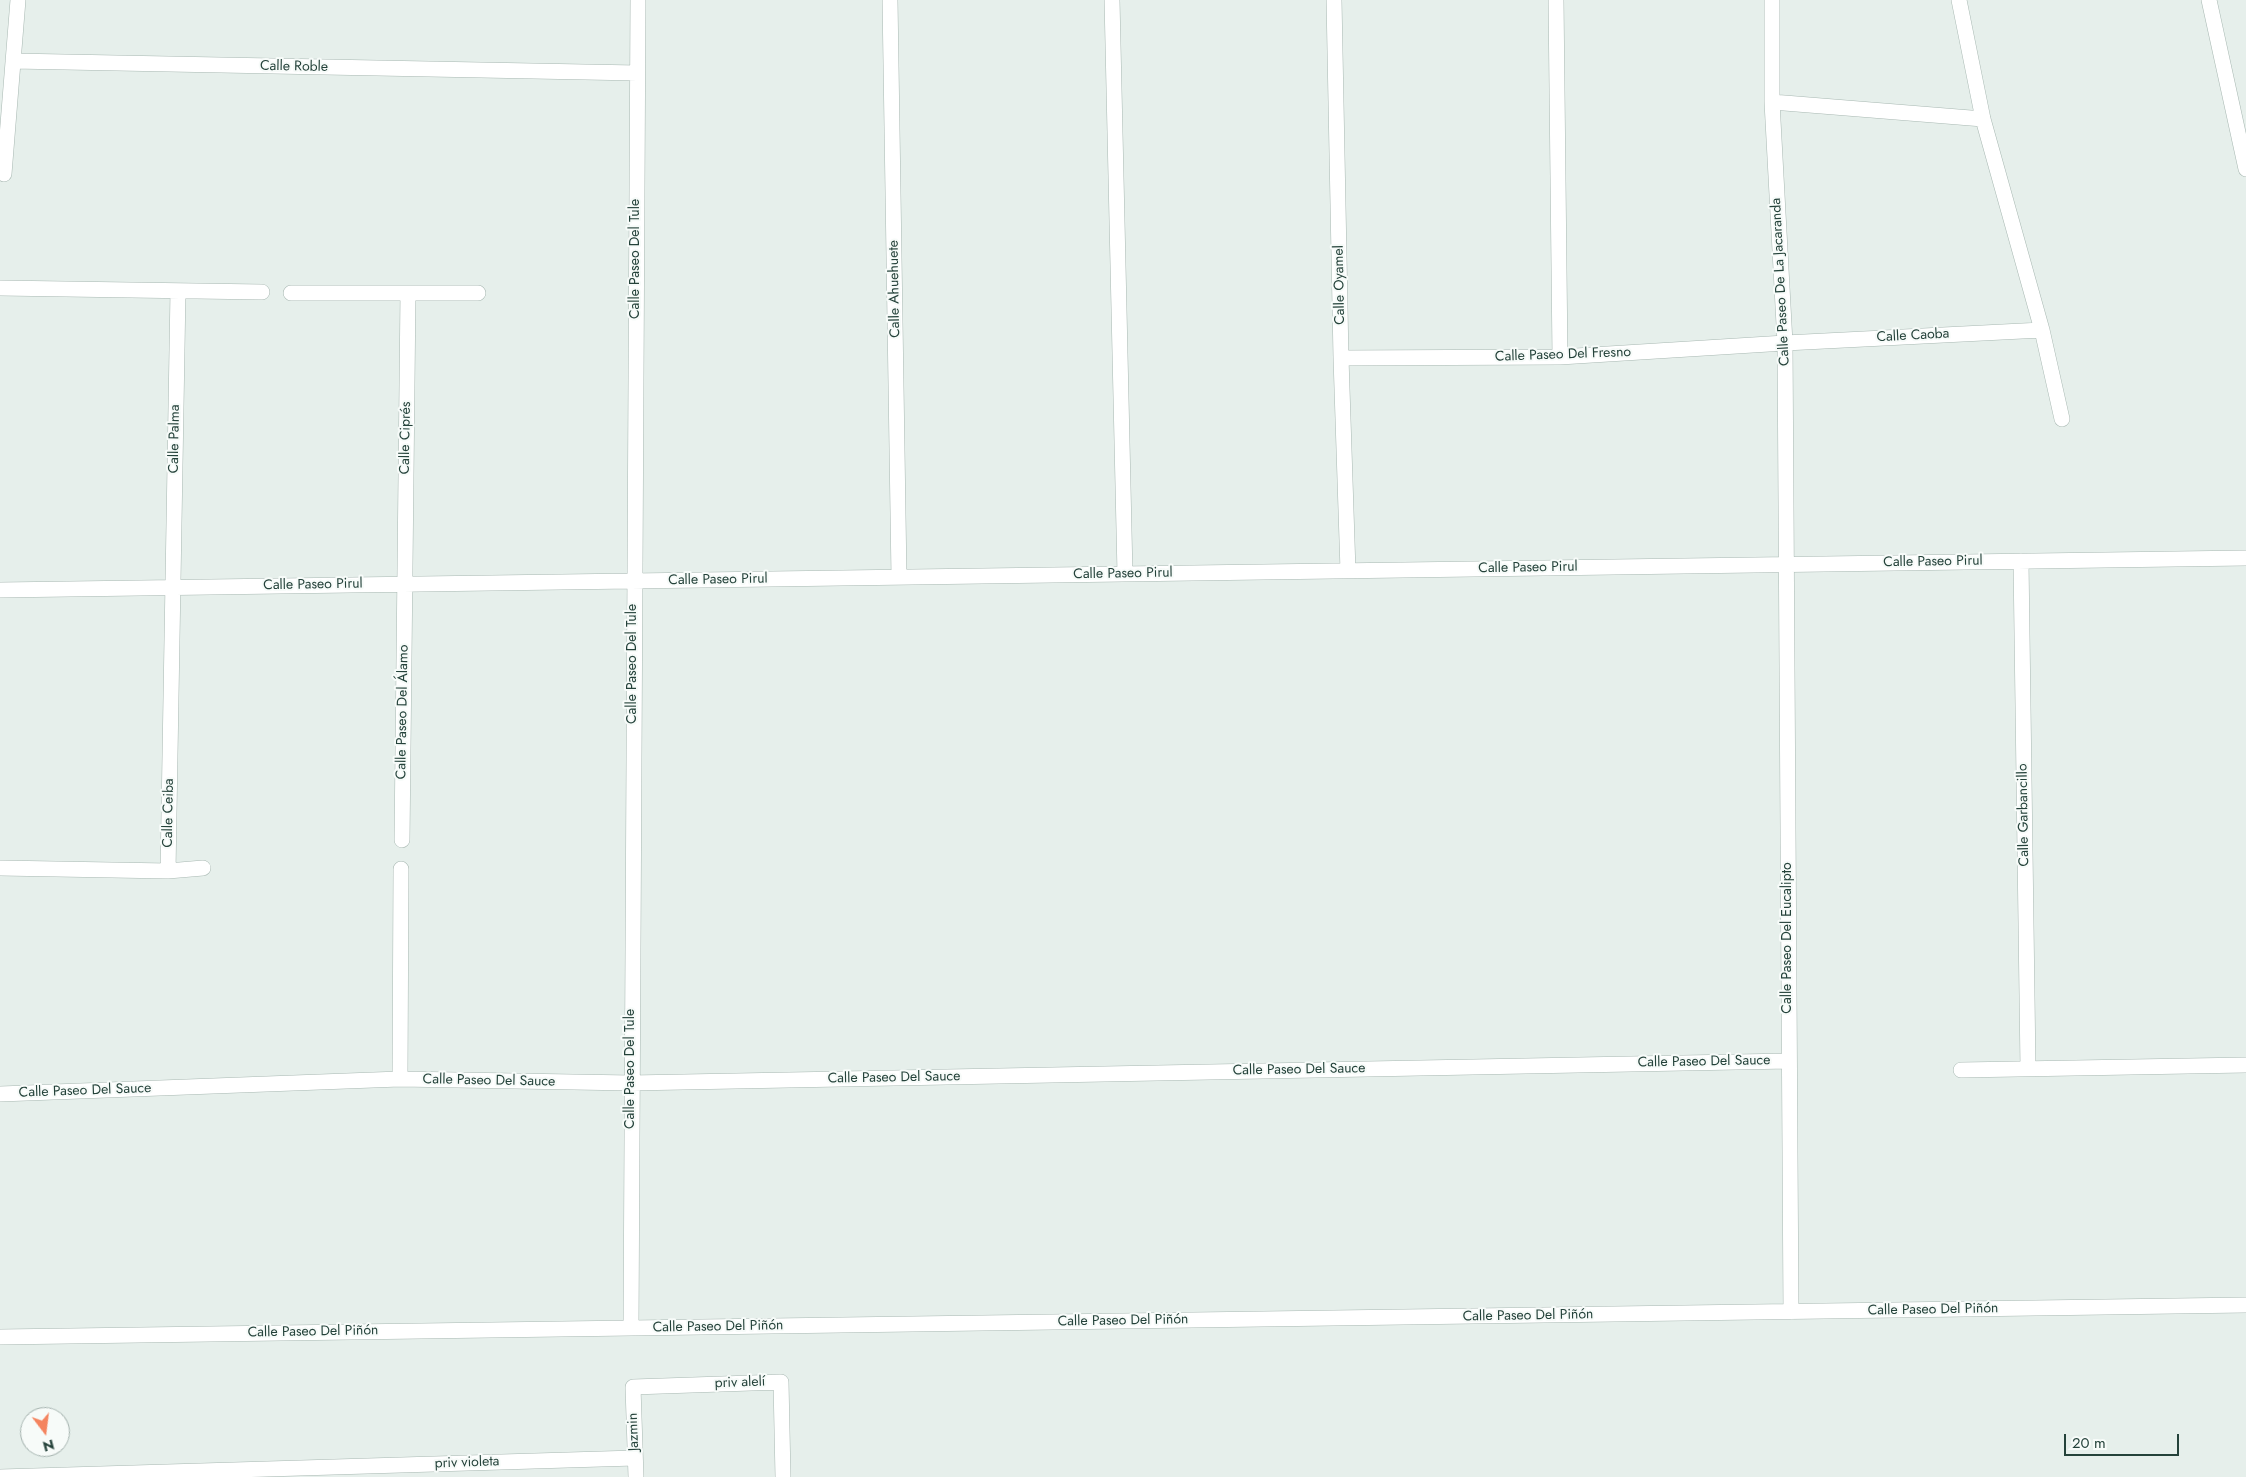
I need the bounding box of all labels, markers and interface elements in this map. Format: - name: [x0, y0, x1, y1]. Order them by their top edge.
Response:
- street label: Calle Roble: [260, 58, 328, 76]
- street label: Calle Paseo De La Jacaranda: [1768, 198, 1794, 366]
- street label: Calle Paseo Del Tule: [628, 199, 644, 319]
- street label: Calle Ahuehuete: [886, 240, 904, 338]
- street label: Calle Oyamel: [1331, 245, 1349, 325]
- street label: Calle Caoba: [1876, 326, 1950, 346]
- street label: Calle Paseo Del Fresno: [1495, 344, 1631, 366]
- street label: Calle Ciprés: [397, 401, 415, 475]
- street label: Calle Palma: [166, 404, 184, 474]
- street label: Calle Paseo Pirul: [1883, 553, 1983, 571]
- street label: Calle Paseo Pirul: [1478, 559, 1578, 577]
- street label: Calle Paseo Pirul: [1073, 565, 1173, 583]
- street label: Calle Paseo Pirul: [668, 571, 768, 589]
- street label: Calle Paseo Pirul: [263, 576, 363, 594]
- street label: Calle Paseo Del Tule: [625, 604, 641, 724]
- street label: Calle Paseo Del Álamo: [393, 644, 413, 780]
- street label: Calle Garbancillo: [2015, 763, 2033, 867]
- street label: Calle Ceiba: [160, 778, 178, 848]
- street label: Calle Paseo Del Eucalipto: [1780, 862, 1796, 1014]
- street label: Calle Paseo Del Tule: [623, 1009, 639, 1129]
- street label: Calle Paseo Del Sauce: [1638, 1052, 1770, 1072]
- street label: Calle Paseo Del Sauce: [1233, 1060, 1365, 1080]
- street label: Calle Paseo Del Sauce: [828, 1068, 960, 1088]
- street label: Calle Paseo Del Sauce: [423, 1071, 555, 1091]
- street label: Calle Paseo Del Sauce: [18, 1080, 152, 1102]
- street label: Calle Paseo Del Piñón: [1868, 1300, 1998, 1320]
- street label: Calle Paseo Del Piñón: [1463, 1306, 1593, 1326]
- street label: Calle Paseo Del Piñón: [1058, 1311, 1188, 1331]
- street label: Calle Paseo Del Piñón: [653, 1317, 783, 1337]
- street label: Calle Paseo Del Piñón: [248, 1322, 378, 1342]
- street label: priv alelí: [714, 1374, 766, 1392]
- north arrow: [20, 1407, 70, 1457]
- street label: Jazmin: [625, 1412, 643, 1452]
- scale bar: [2066, 1424, 2181, 1456]
- text: 20 m: [2072, 1432, 2106, 1454]
- text: N: [41, 1434, 57, 1457]
- street label: priv violeta: [434, 1453, 500, 1473]

